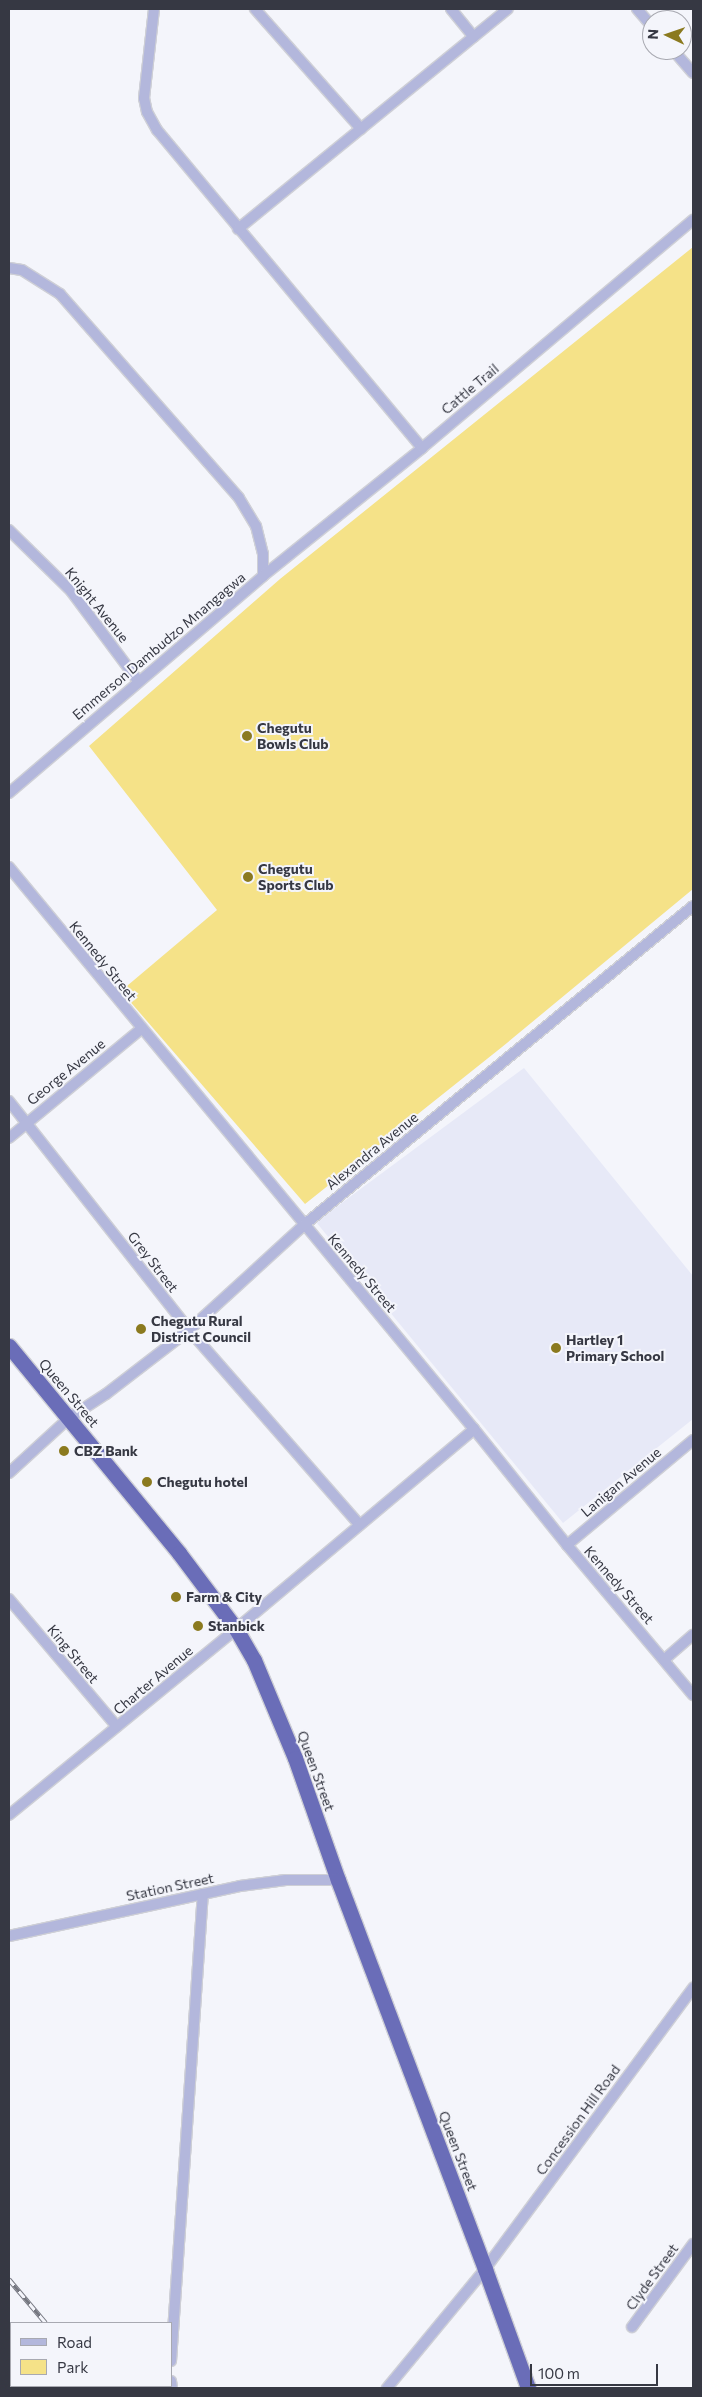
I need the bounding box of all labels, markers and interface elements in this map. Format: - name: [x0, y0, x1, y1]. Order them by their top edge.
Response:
- north arrow: [642, 10, 692, 60]
- text: N: [644, 29, 661, 40]
- street label: Cattle Trail: [438, 360, 502, 418]
- street label: Knight Avenue: [62, 564, 132, 646]
- street label: Emmerson Dambudzo Mnangagwa: [69, 569, 249, 723]
- place label: Chegutu Bowls Club: [257, 720, 329, 752]
- marker: Chegutu Bowls Club: [241, 730, 253, 742]
- place label: Chegutu Sports Club: [258, 861, 334, 894]
- marker: Chegutu Sports Club: [242, 871, 254, 883]
- street label: Kennedy Street: [66, 918, 140, 1004]
- street label: George Avenue: [23, 1035, 109, 1109]
- street label: Alexandra Avenue: [323, 1109, 421, 1193]
- street label: Grey Street: [124, 1228, 182, 1296]
- street label: Kennedy Street: [324, 1230, 400, 1316]
- place label: Chegutu Rural District Council: [151, 1313, 251, 1345]
- marker: Chegutu Rural District Council: [135, 1323, 147, 1335]
- place label: Hartley 1 Primary School: [566, 1332, 664, 1364]
- marker: Hartley 1 Primary School: [550, 1342, 562, 1354]
- street label: Queen Street: [35, 1355, 103, 1431]
- place label: CBZ Bank: [74, 1443, 138, 1459]
- street label: Lanigan Avenue: [578, 1444, 664, 1520]
- marker: CBZ Bank: [58, 1445, 70, 1457]
- place label: Chegutu hotel: [157, 1474, 248, 1490]
- marker: Chegutu hotel: [141, 1476, 153, 1488]
- street label: Kennedy Street: [581, 1543, 657, 1627]
- place label: Farm & City: [186, 1589, 262, 1605]
- marker: Farm & City: [170, 1591, 182, 1603]
- place label: Stanbick: [208, 1618, 265, 1634]
- marker: Stanbick: [192, 1620, 204, 1632]
- street label: King Street: [44, 1621, 102, 1687]
- street label: Charter Avenue: [110, 1642, 196, 1718]
- street label: Queen Street: [294, 1729, 338, 1813]
- street label: Station Street: [125, 1870, 215, 1904]
- street label: Concession Hill Road: [532, 2062, 624, 2178]
- street label: Queen Street: [435, 2109, 481, 2193]
- street label: Clyde Street: [622, 2241, 682, 2313]
- legend: [10, 2322, 172, 2387]
- text: Road: [57, 2333, 92, 2351]
- scale bar: [532, 2354, 660, 2386]
- text: Park: [57, 2358, 88, 2376]
- text: 100 m: [538, 2364, 580, 2382]

